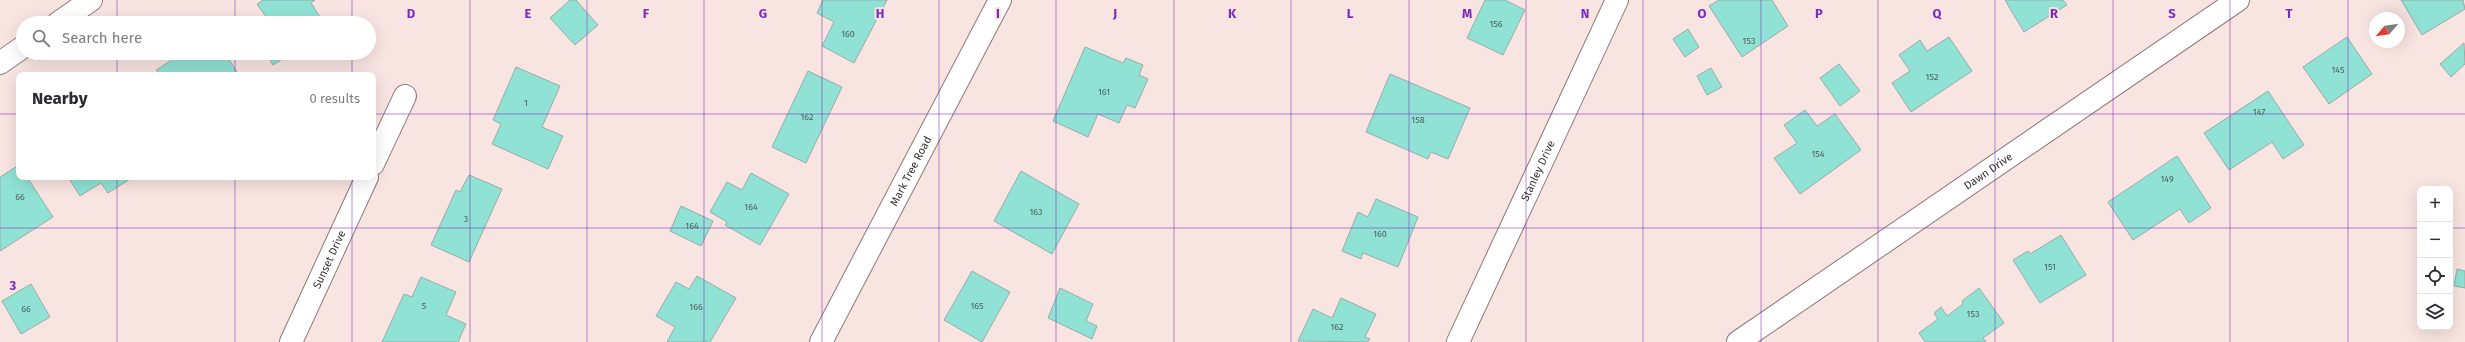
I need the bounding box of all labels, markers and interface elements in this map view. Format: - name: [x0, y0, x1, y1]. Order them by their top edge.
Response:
- text: D: [407, 6, 416, 21]
- text: E: [525, 6, 532, 21]
- text: F: [643, 6, 650, 21]
- text: G: [759, 6, 767, 21]
- text: H: [876, 6, 884, 21]
- text: I: [996, 6, 1000, 21]
- text: J: [1112, 6, 1117, 21]
- text: K: [1228, 6, 1237, 21]
- text: L: [1347, 6, 1354, 21]
- text: M: [1462, 6, 1472, 21]
- text: N: [1581, 6, 1589, 21]
- text: O: [1698, 6, 1707, 21]
- text: P: [1815, 6, 1823, 21]
- text: Q: [1933, 6, 1943, 21]
- text: R: [2050, 6, 2059, 21]
- text: S: [2168, 6, 2176, 21]
- text: T: [2285, 6, 2293, 21]
- north arrow: [2369, 12, 2405, 48]
- search box: [16, 16, 376, 60]
- house number: 156: [1489, 19, 1503, 29]
- icon: search: [30, 27, 52, 49]
- text: Search here: [62, 29, 142, 47]
- house number: 160: [841, 29, 855, 39]
- house number: 153: [1743, 36, 1755, 46]
- house number: 145: [2331, 65, 2345, 75]
- house number: 152: [1926, 72, 1938, 82]
- house number: 161: [1098, 87, 1110, 97]
- text: Nearby: [32, 88, 87, 109]
- text: 0 results: [309, 91, 360, 106]
- house number: 1: [524, 98, 528, 108]
- house number: 147: [2253, 107, 2265, 117]
- house number: 162: [800, 112, 814, 122]
- house number: 158: [1411, 115, 1425, 125]
- street label: Mark Tree Road: [887, 134, 934, 208]
- street label: Stanley Drive: [1518, 138, 1557, 203]
- house number: 154: [1811, 149, 1825, 159]
- street label: Dawn Drive: [1961, 150, 2015, 192]
- house number: 149: [2160, 174, 2174, 184]
- map controls: [2417, 186, 2453, 330]
- button: +: [2417, 186, 2453, 222]
- house number: 66: [15, 192, 25, 202]
- house number: 164: [744, 202, 758, 212]
- house number: 163: [1029, 207, 1043, 217]
- house number: 3: [464, 214, 468, 224]
- house number: 164: [685, 221, 699, 231]
- button: −: [2417, 222, 2453, 258]
- street label: Sunset Drive: [310, 228, 348, 291]
- house number: 160: [1373, 229, 1387, 239]
- button: locate: [2417, 258, 2453, 294]
- house number: 151: [2044, 262, 2056, 272]
- text: 3: [9, 278, 17, 293]
- button: layers: [2417, 294, 2453, 330]
- house number: 5: [422, 301, 427, 311]
- house number: 165: [970, 301, 984, 311]
- house number: 166: [689, 302, 703, 312]
- house number: 66: [21, 304, 31, 314]
- house number: 153: [1967, 309, 1979, 319]
- house number: 162: [1330, 322, 1344, 332]

